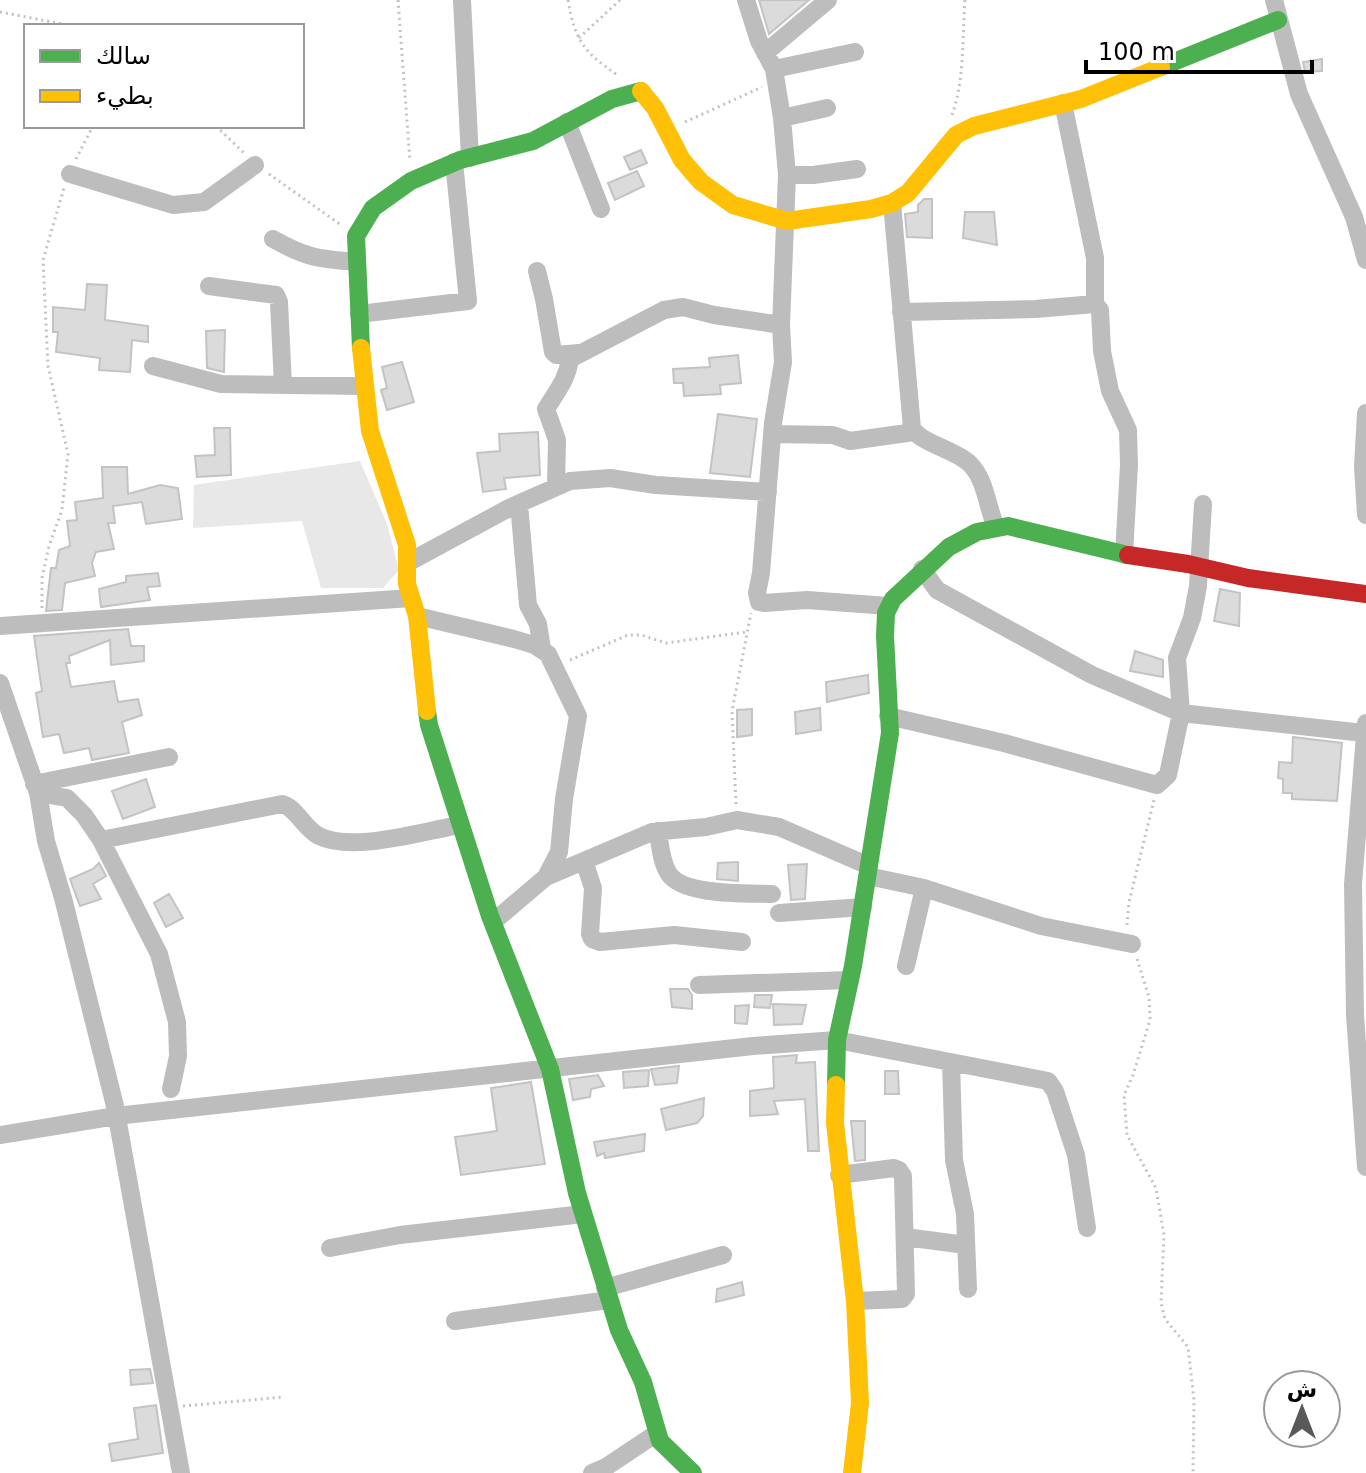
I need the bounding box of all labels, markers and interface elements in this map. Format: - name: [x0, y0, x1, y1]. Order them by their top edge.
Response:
- legend: [24, 24, 304, 128]
- scale bar: [1086, 24, 1312, 74]
- text: 100 m: [1098, 38, 1175, 66]
- text: سالك: [96, 42, 151, 70]
- text: بطيء: [96, 82, 154, 110]
- north arrow: [1262, 1369, 1342, 1449]
- text: ش: [1287, 1377, 1317, 1402]

